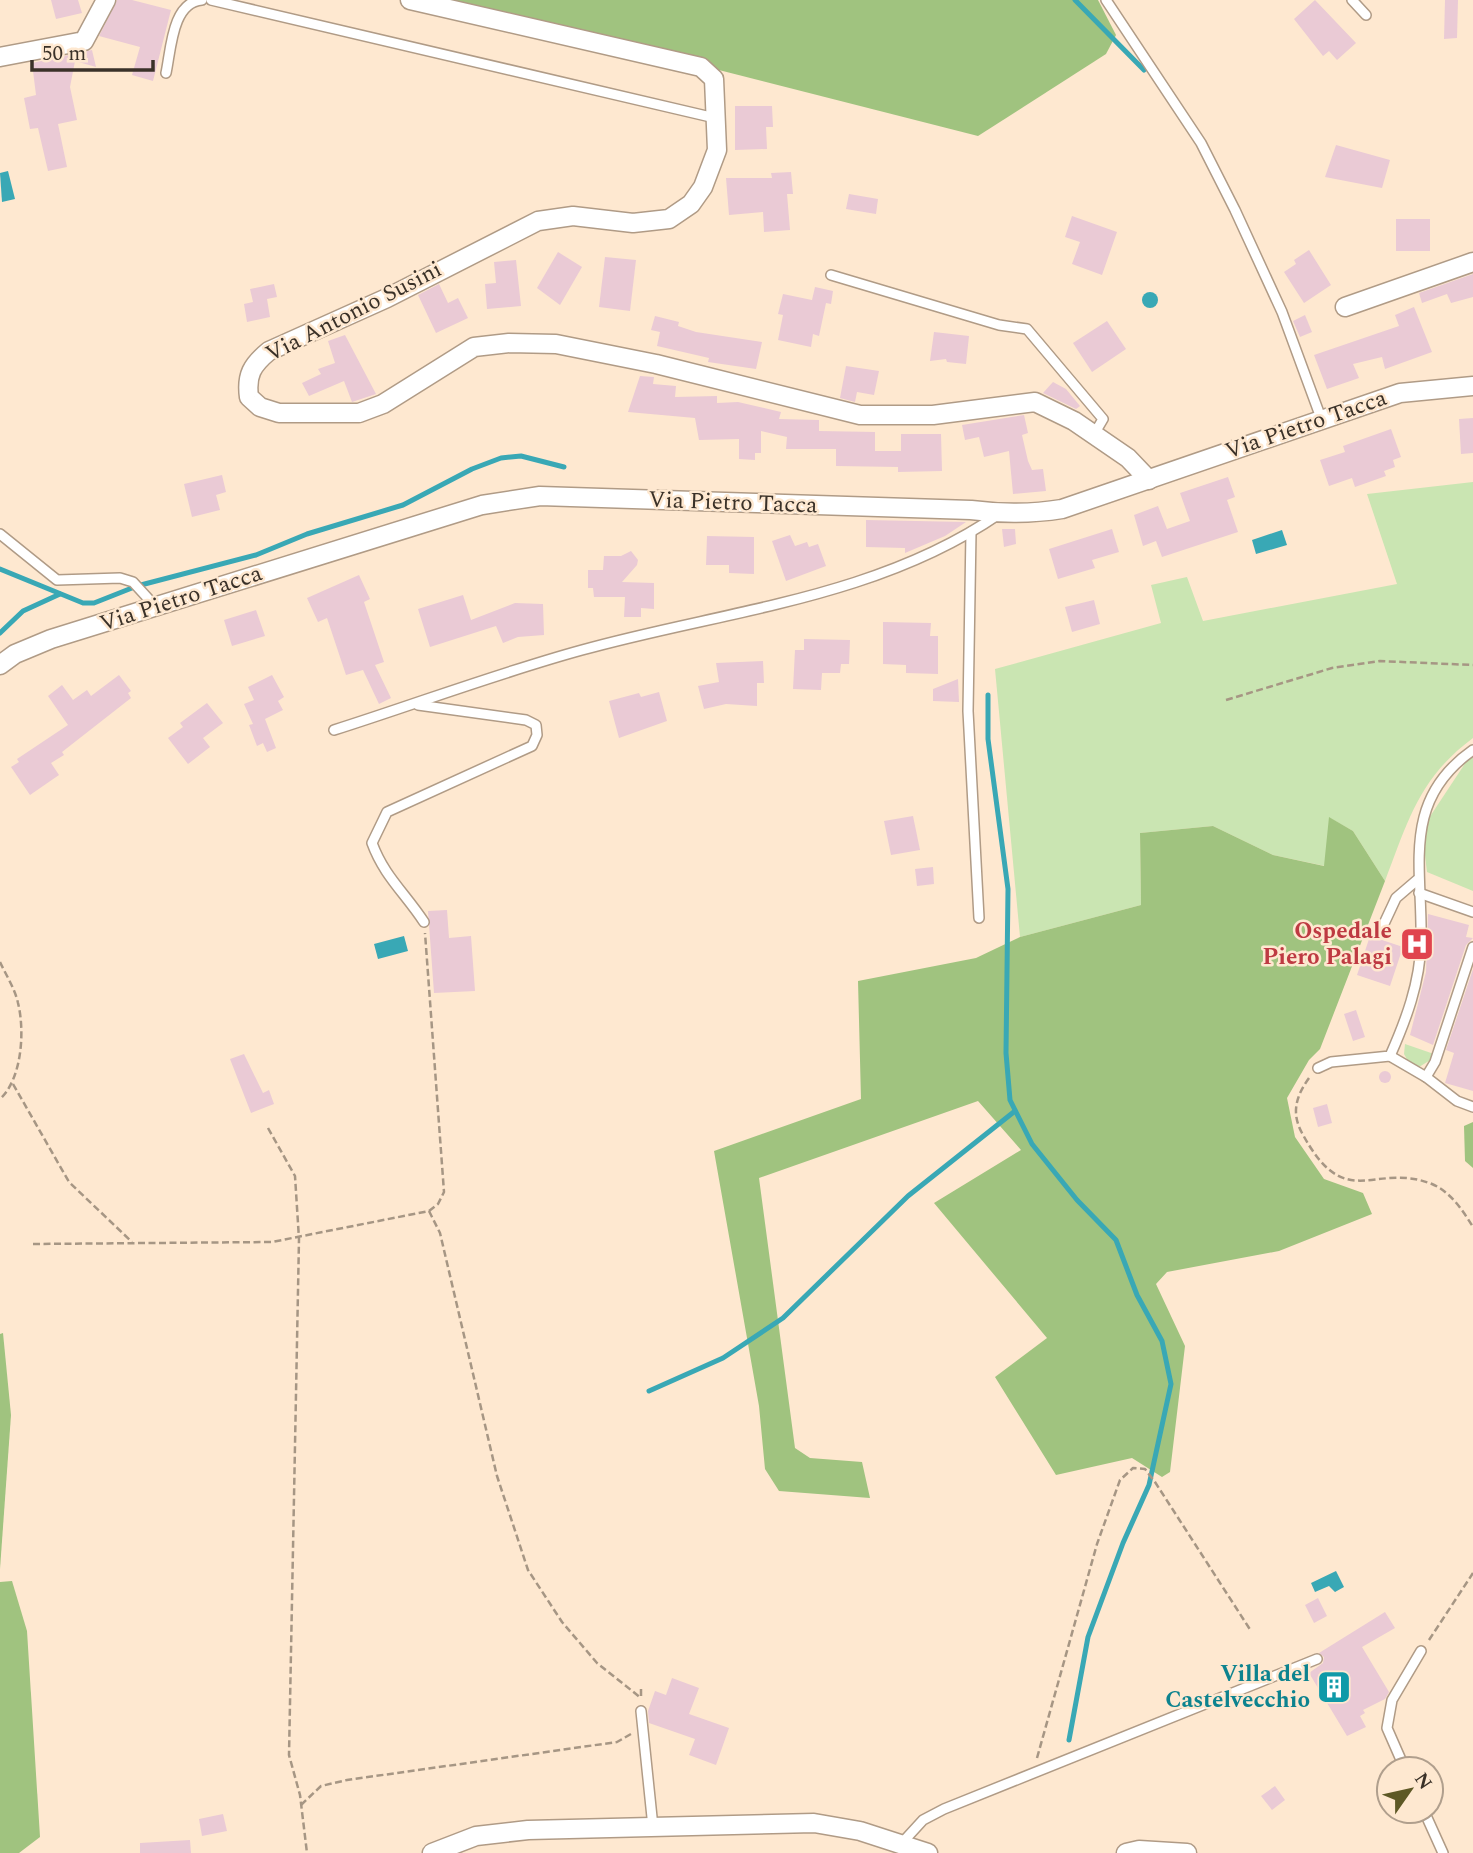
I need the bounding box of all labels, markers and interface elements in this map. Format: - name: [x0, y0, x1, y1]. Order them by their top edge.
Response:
- scale bar: [32, 28, 152, 72]
- text: 50 m: [42, 38, 86, 70]
- street label: Via Antonio Susini: [260, 252, 448, 372]
- street label: Via Pietro Tacca: [1220, 381, 1392, 469]
- street label: Via Pietro Tacca: [648, 483, 818, 523]
- street label: Via Pietro Tacca: [95, 556, 267, 642]
- place label: Ospedale Piero Palagi: [1262, 914, 1392, 975]
- hospital icon: Ospedale Piero Palagi: [1398, 925, 1436, 963]
- place label: Villa del Castelvecchio: [1165, 1657, 1310, 1718]
- building icon: Villa del Castelvecchio: [1315, 1668, 1353, 1706]
- north arrow: [1375, 1755, 1445, 1825]
- text: N: [1406, 1767, 1439, 1796]

